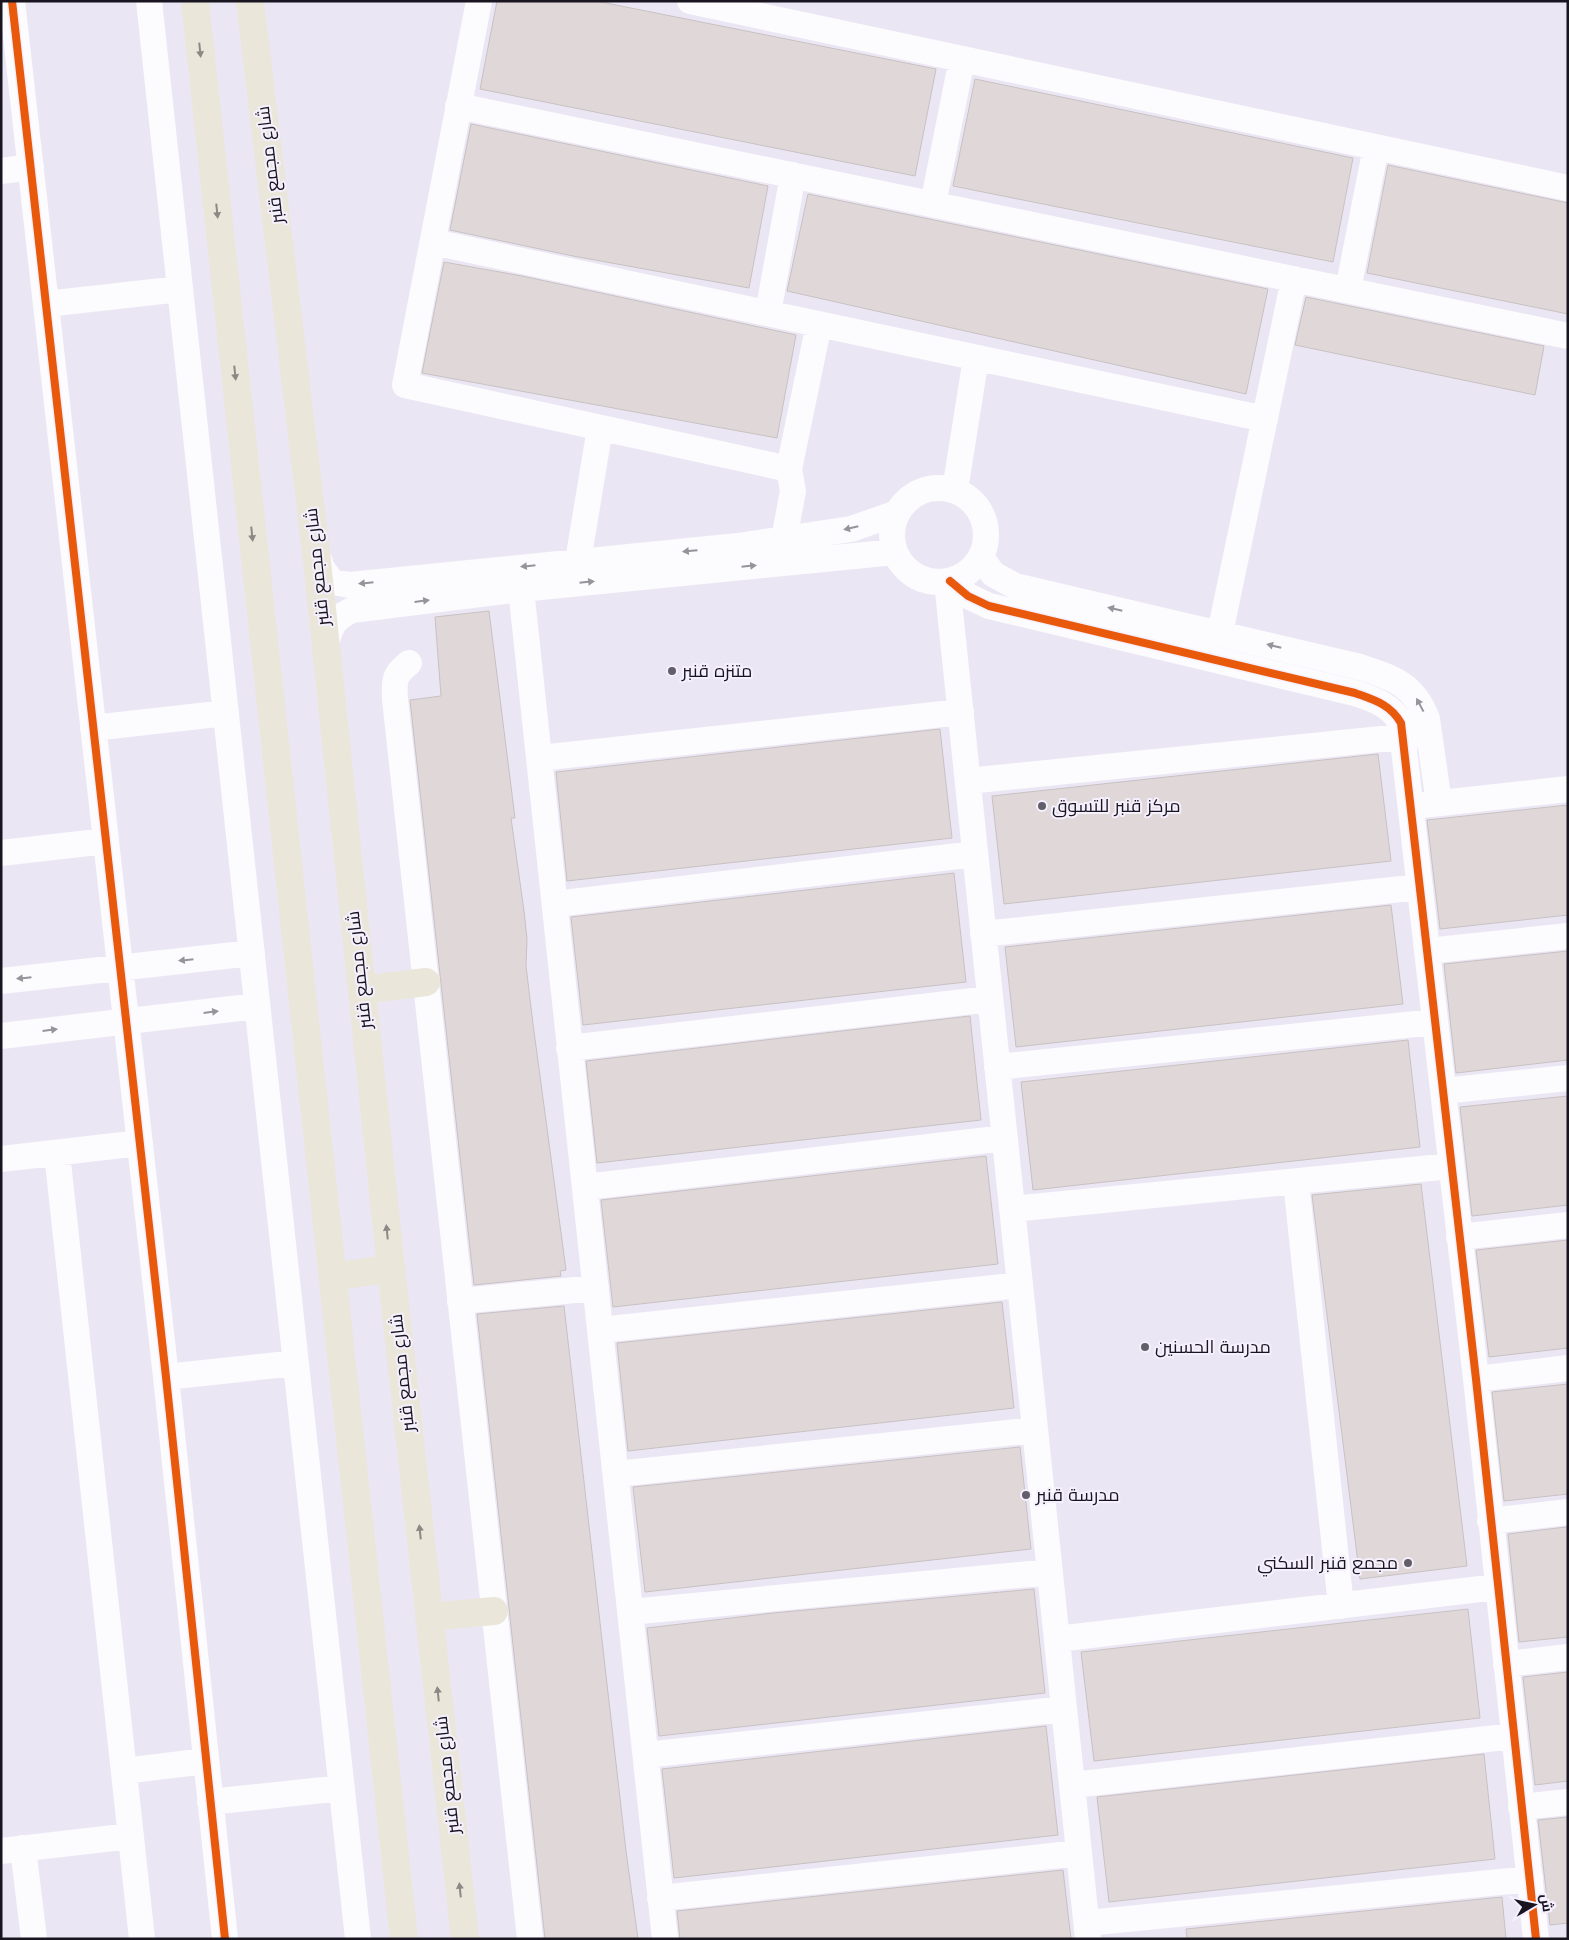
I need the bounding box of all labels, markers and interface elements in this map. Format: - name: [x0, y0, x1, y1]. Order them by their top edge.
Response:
- one-way arrow: [196, 42, 204, 58]
- street label: شارع مجمع قنبر: [250, 105, 290, 226]
- one-way arrow: [213, 204, 221, 220]
- one-way arrow: [231, 365, 239, 381]
- street label: شارع مجمع قنبر: [298, 507, 336, 628]
- one-way arrow: [843, 524, 858, 532]
- one-way arrow: [248, 527, 256, 543]
- one-way arrow: [682, 547, 698, 555]
- one-way arrow: [520, 562, 536, 570]
- one-way arrow: [741, 562, 757, 570]
- one-way arrow: [580, 578, 596, 586]
- one-way arrow: [358, 579, 374, 587]
- one-way arrow: [414, 597, 430, 605]
- one-way arrow: [1108, 605, 1123, 613]
- one-way arrow: [1266, 642, 1281, 650]
- place label: متنزه قنبر: [681, 658, 752, 684]
- marker: متنزه قنبر: [666, 665, 678, 677]
- one-way arrow: [1416, 697, 1424, 712]
- place label: مركز قنبر للتسوق: [1052, 793, 1181, 819]
- marker: مركز قنبر للتسوق: [1036, 800, 1048, 812]
- street label: شارع مجمع قنبر: [340, 910, 378, 1031]
- one-way arrow: [177, 956, 193, 964]
- one-way arrow: [16, 974, 32, 982]
- one-way arrow: [203, 1008, 219, 1016]
- one-way arrow: [42, 1026, 58, 1034]
- one-way arrow: [383, 1224, 391, 1240]
- street label: شارع مجمع قنبر: [383, 1313, 421, 1434]
- place label: مدرسة الحسنين: [1155, 1334, 1271, 1360]
- marker: مدرسة الحسنين: [1139, 1341, 1151, 1353]
- place label: مدرسة قنبر: [1035, 1482, 1120, 1508]
- marker: مدرسة قنبر: [1020, 1489, 1032, 1501]
- one-way arrow: [416, 1524, 424, 1540]
- place label: مجمع قنبر السكني: [1257, 1550, 1398, 1577]
- marker: مجمع قنبر السكني: [1402, 1557, 1414, 1569]
- one-way arrow: [434, 1686, 442, 1702]
- street label: شارع مجمع قنبر: [428, 1715, 466, 1836]
- north arrow: [1509, 1880, 1559, 1930]
- one-way arrow: [456, 1882, 464, 1898]
- text: ش: [1536, 1893, 1558, 1913]

